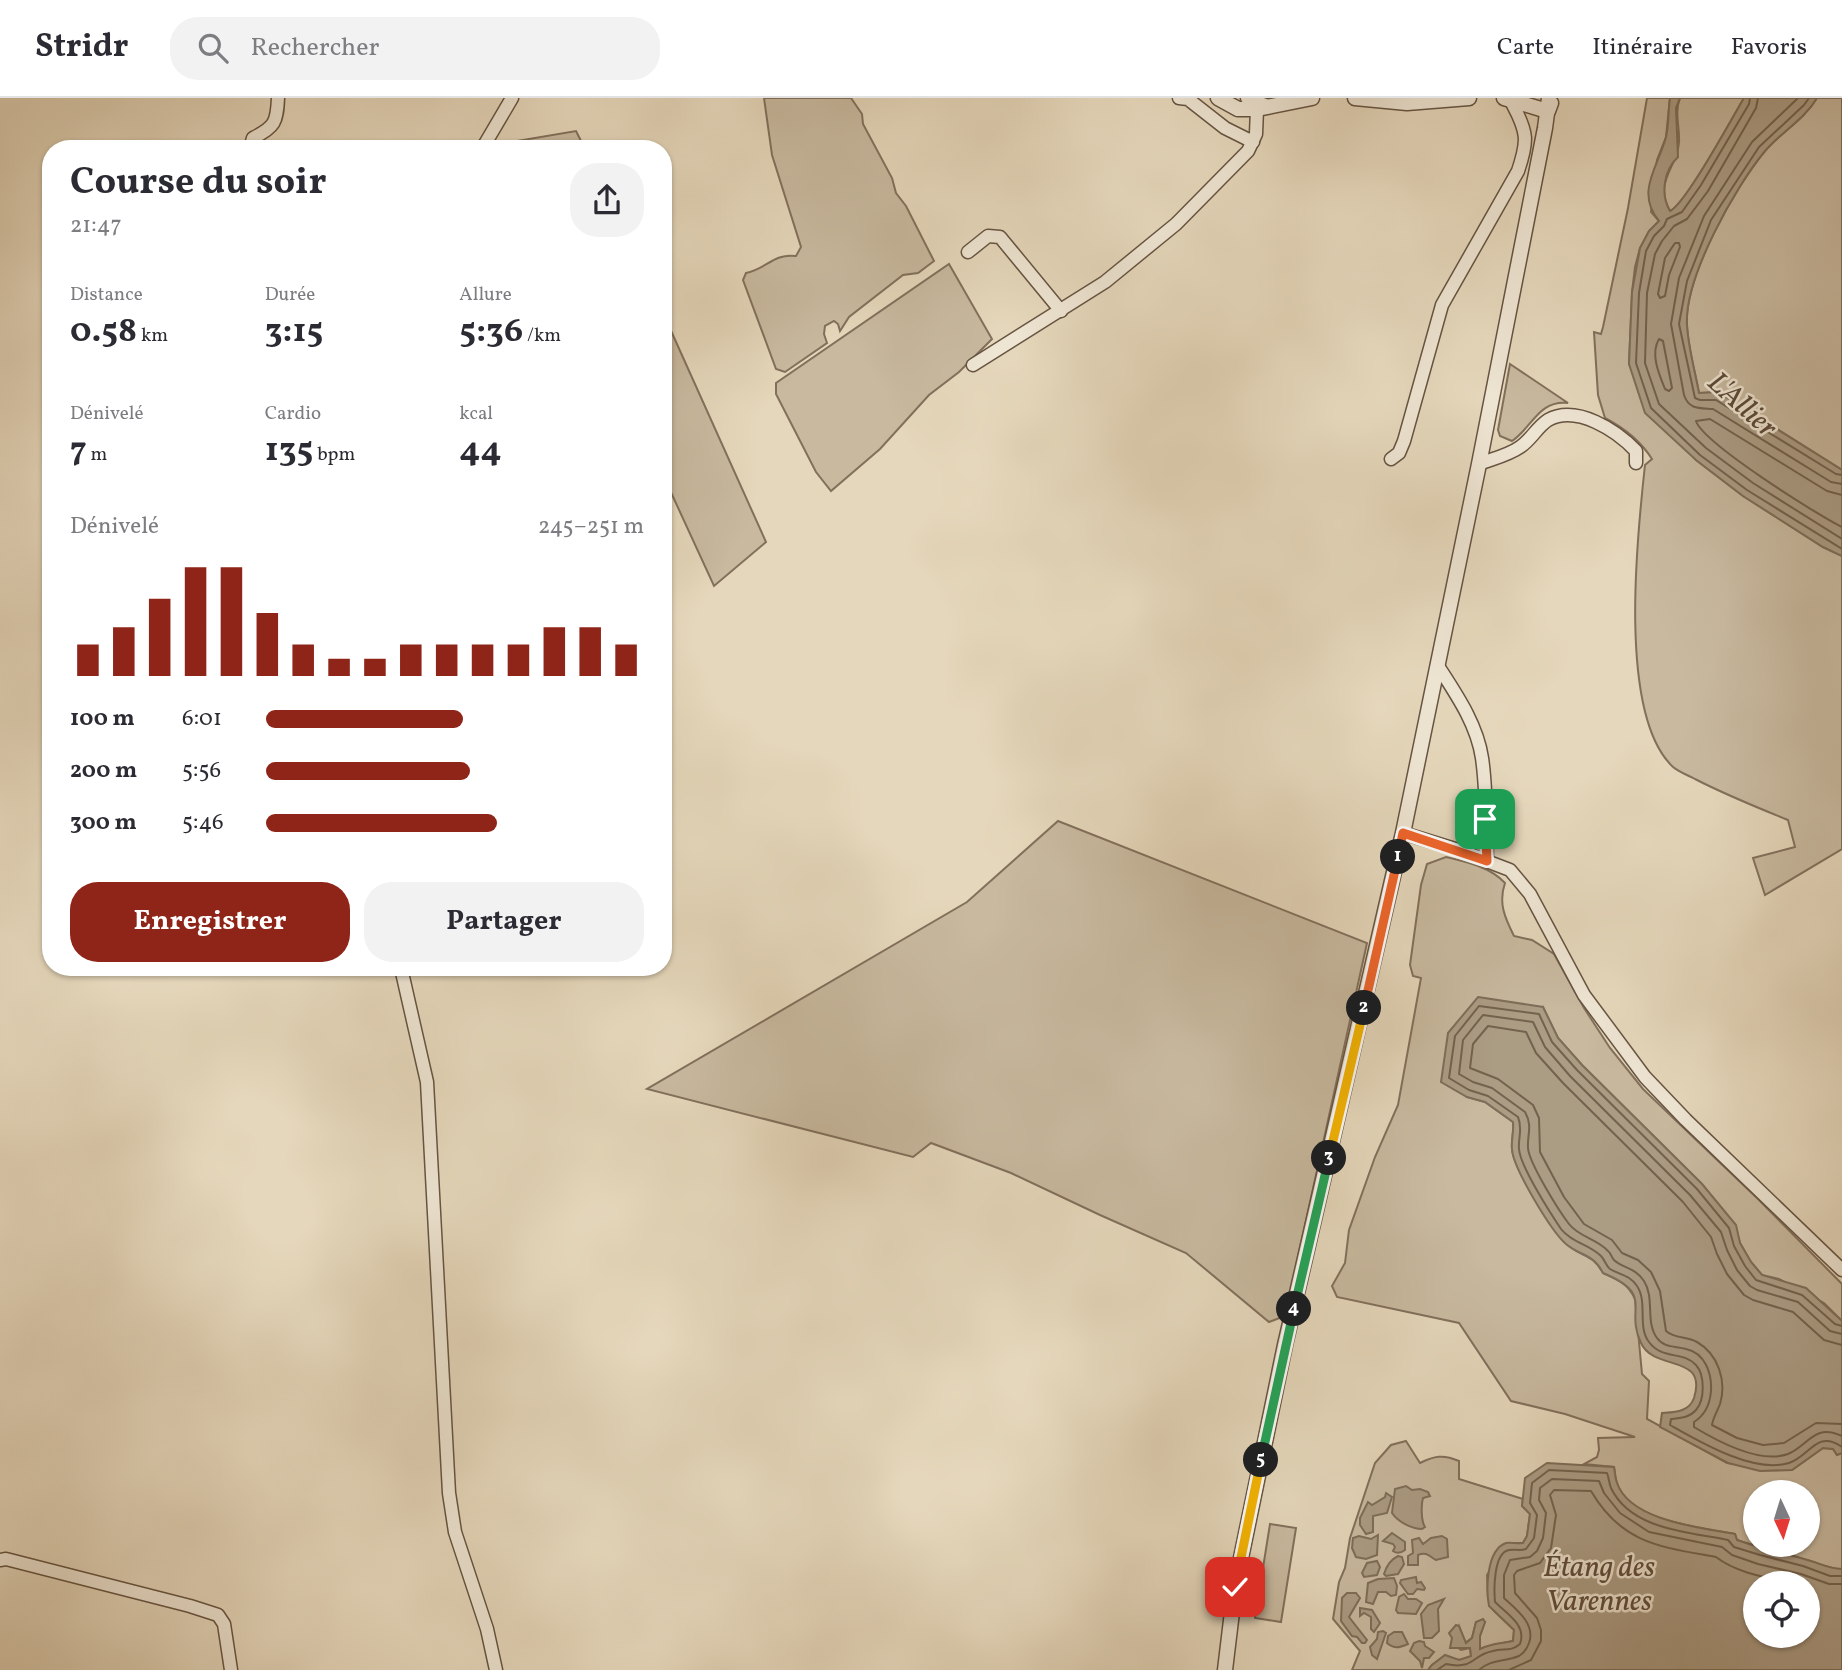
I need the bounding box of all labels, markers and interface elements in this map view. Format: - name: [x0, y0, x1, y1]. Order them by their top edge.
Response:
- search box: [170, 17, 660, 80]
- text: Stridr: [35, 25, 128, 71]
- icon: search: [194, 29, 232, 67]
- text: Rechercher: [250, 30, 379, 66]
- text: Carte: [1497, 31, 1554, 65]
- text: Itinéraire: [1592, 31, 1693, 65]
- text: Favoris: [1731, 31, 1807, 65]
- text: Course du soir: [70, 157, 326, 210]
- button: share: [570, 163, 644, 237]
- text: 21:47: [70, 210, 122, 242]
- text: Distance: [70, 282, 143, 308]
- text: Durée: [265, 282, 315, 308]
- text: Allure: [459, 282, 512, 308]
- text: 0.58: [70, 308, 137, 356]
- text: 3:15: [265, 308, 323, 356]
- text: 5:36: [459, 308, 523, 356]
- text: km: [137, 323, 168, 349]
- text: /km: [523, 323, 561, 349]
- water label: L'Allier: [1697, 363, 1787, 449]
- text: Dénivelé: [70, 401, 143, 427]
- text: Cardio: [265, 401, 321, 427]
- text: kcal: [459, 401, 493, 427]
- text: 7: [70, 427, 87, 475]
- text: 135: [265, 427, 313, 475]
- text: 44: [459, 427, 502, 475]
- text: m: [87, 442, 107, 468]
- text: bpm: [313, 442, 355, 468]
- text: Dénivelé: [70, 511, 159, 543]
- text: 245–251 m: [538, 511, 644, 543]
- text: 100 m: [70, 703, 135, 735]
- text: 6:01: [182, 703, 222, 735]
- text: 200 m: [70, 755, 137, 787]
- text: 5:56: [182, 755, 221, 787]
- pin: [1455, 789, 1515, 849]
- icon: arrive: [1466, 800, 1504, 838]
- text: 300 m: [70, 807, 137, 839]
- text: 5:46: [182, 807, 224, 839]
- pin: 1: [1380, 840, 1416, 874]
- text: 1: [1394, 843, 1401, 869]
- button: Enregistrer: [70, 882, 350, 962]
- button: Partager: [364, 882, 644, 962]
- pin: 2: [1346, 990, 1382, 1026]
- text: 2: [1359, 994, 1368, 1020]
- pin: 3: [1312, 1140, 1346, 1176]
- text: 3: [1324, 1144, 1333, 1170]
- pin: 4: [1276, 1292, 1312, 1326]
- text: 4: [1288, 1295, 1299, 1321]
- pin: 5: [1244, 1442, 1278, 1478]
- text: 5: [1256, 1446, 1265, 1472]
- north arrow: [1743, 1480, 1820, 1558]
- map controls: [1743, 1480, 1820, 1648]
- water label: Étang des Varennes: [1543, 1547, 1655, 1623]
- pin: [1205, 1557, 1265, 1617]
- icon: check: [1216, 1568, 1254, 1606]
- button: locate: [1743, 1571, 1820, 1648]

